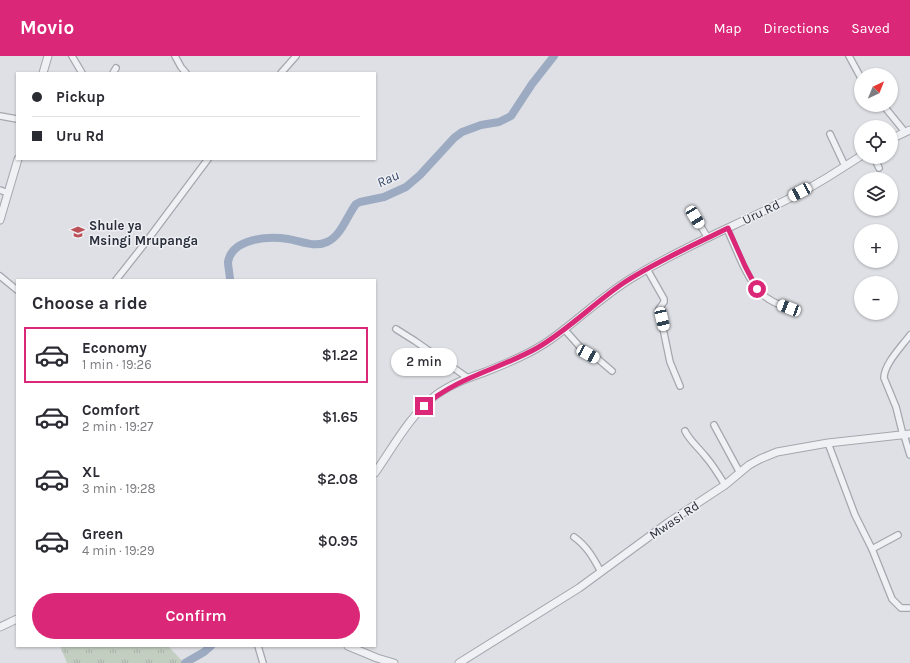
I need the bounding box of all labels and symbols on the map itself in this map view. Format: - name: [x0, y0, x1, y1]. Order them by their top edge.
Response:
- north arrow: [854, 68, 898, 112]
- water label: Rau: [374, 167, 402, 191]
- car: [787, 181, 813, 203]
- street label: Uru Rd: [740, 197, 782, 227]
- car: [684, 204, 706, 230]
- place label: Shule ya Msingi Mrupanga: [89, 218, 198, 248]
- school or university icon: Shule ya Msingi Mrupanga: [70, 224, 86, 240]
- route start: [748, 280, 766, 298]
- car: [776, 298, 802, 318]
- car: [653, 306, 671, 332]
- car: [575, 343, 601, 365]
- callout: 2 min: [391, 348, 457, 376]
- route end: [415, 397, 433, 415]
- street label: Mwasi Rd: [646, 498, 702, 542]

